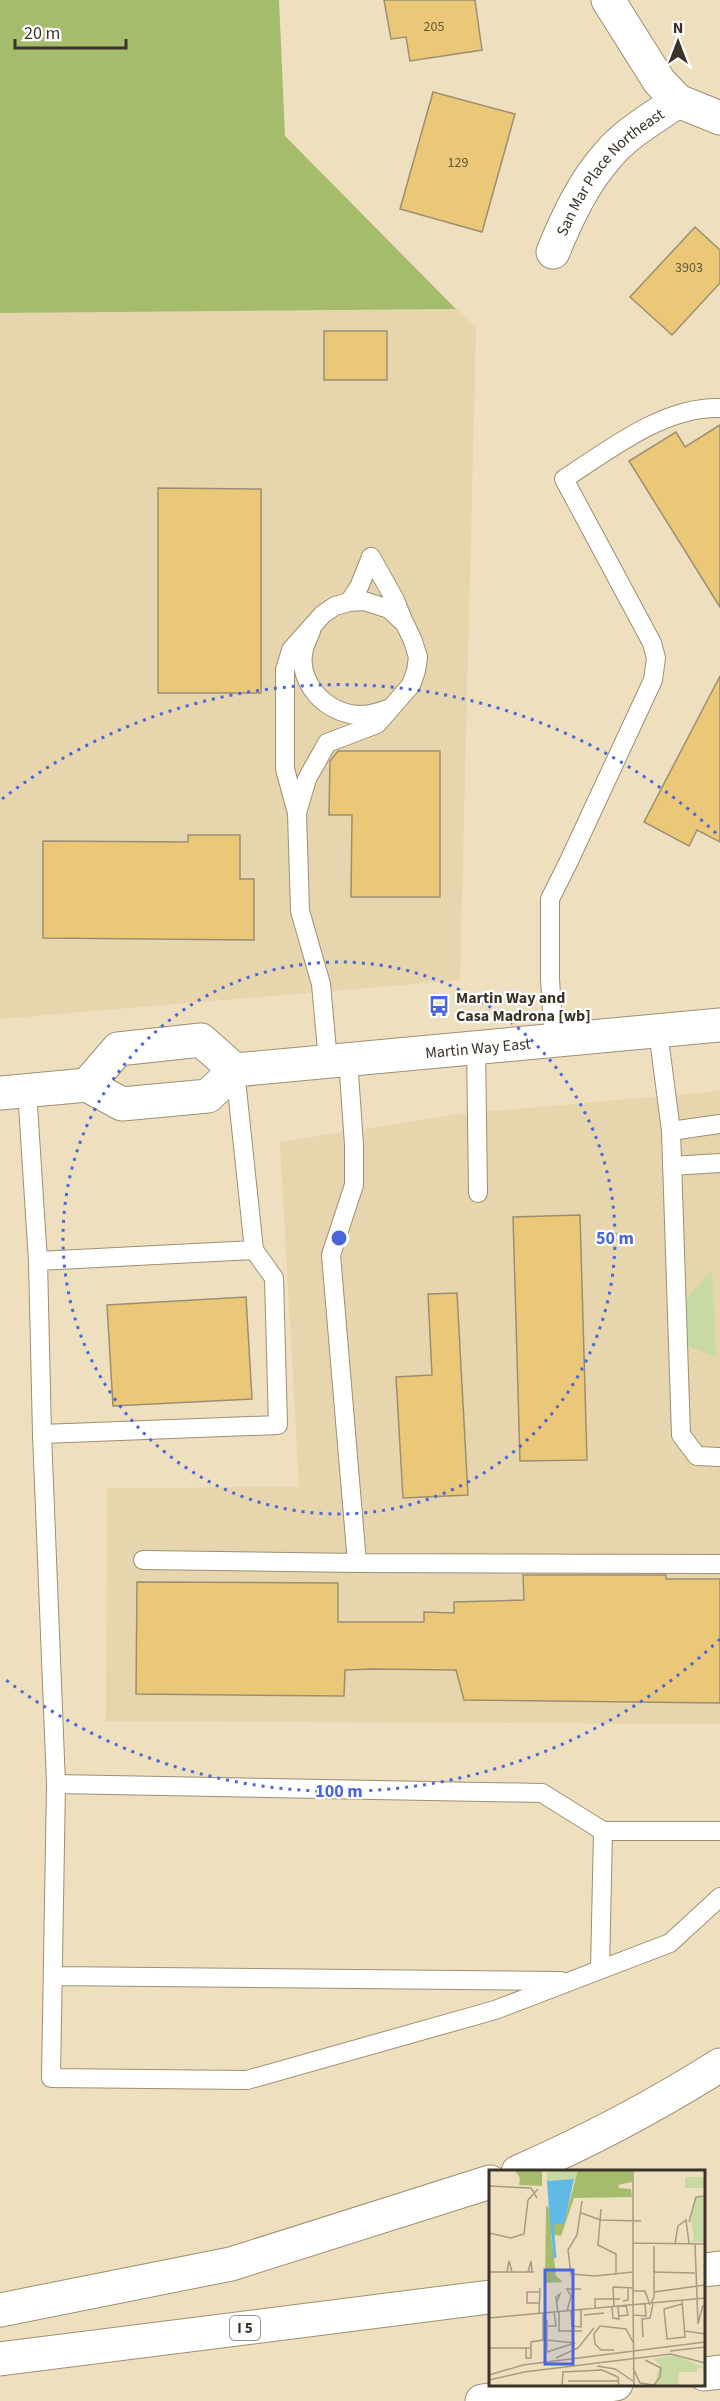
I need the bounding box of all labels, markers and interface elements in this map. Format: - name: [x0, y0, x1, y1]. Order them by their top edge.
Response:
- scale bar: [15, 12, 126, 50]
- north arrow: [648, 12, 708, 72]
- house number: 205: [424, 17, 444, 37]
- text: N: [673, 17, 683, 39]
- text: 20 m: [24, 21, 60, 46]
- street label: San Mar Place Northeast: [551, 103, 669, 240]
- house number: 129: [448, 153, 468, 173]
- house number: 3903: [675, 258, 703, 278]
- place label: Martin Way and Casa Madrona [wb]: [456, 987, 591, 1027]
- bus stop icon: Martin Way and Casa Madrona [wb]: [427, 994, 451, 1018]
- street label: Martin Way East: [424, 1033, 532, 1064]
- text: 50 m: [596, 1226, 634, 1251]
- centre of rings: [329, 1228, 349, 1248]
- text: 100 m: [315, 1779, 363, 1804]
- inset map: [489, 2170, 705, 2386]
- road number: I 5: [230, 2316, 260, 2340]

